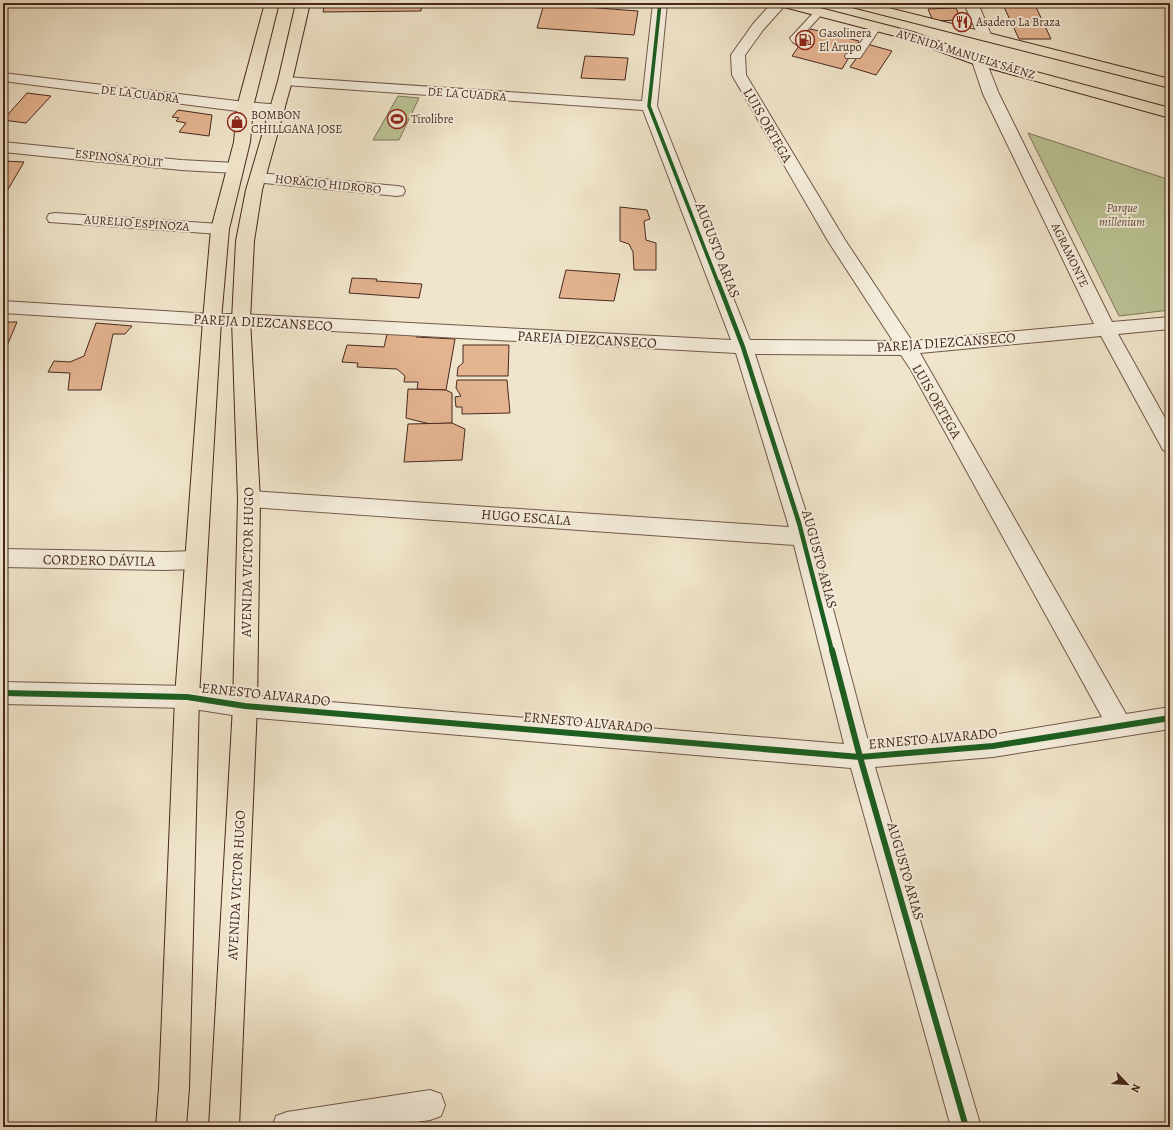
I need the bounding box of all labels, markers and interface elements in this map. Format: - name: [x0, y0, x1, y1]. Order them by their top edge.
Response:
- restaurant icon: Asadero La Braza: [951, 11, 973, 33]
- place label: Asadero La Braza: [975, 14, 1061, 30]
- place label: Gasolinera El Arupo: [819, 25, 872, 55]
- street label: AVENIDA MANUELA SÁENZ: [894, 25, 1038, 83]
- fuel station icon: Gasolinera El Arupo: [794, 29, 816, 51]
- street label: DE LA CUADRA: [100, 81, 181, 107]
- street label: DE LA CUADRA: [427, 83, 508, 105]
- street label: LUIS ORTEGA: [739, 84, 797, 167]
- place label: BOMBON CHILLGANA JOSE: [251, 107, 342, 137]
- sports icon: Tirolibre: [386, 108, 408, 130]
- shop icon: BOMBON CHILLGANA JOSE: [226, 111, 248, 133]
- place label: Tirolibre: [411, 111, 453, 127]
- street label: ESPINOSA POLIT: [74, 145, 164, 171]
- street label: HORACIO HIDROBO: [274, 170, 382, 198]
- street label: AUGUSTO ARIAS: [690, 199, 745, 301]
- park label: Parque millenium: [1099, 200, 1145, 230]
- street label: AURELIO ESPINOZA: [83, 211, 191, 235]
- street label: AGRAMONTE: [1047, 219, 1092, 290]
- street label: PAREJA DIEZCANSECO: [193, 309, 333, 336]
- street label: PAREJA DIEZCANSECO: [517, 326, 657, 353]
- street label: PAREJA DIEZCANSECO: [876, 328, 1017, 357]
- street label: LUIS ORTEGA: [908, 360, 966, 443]
- street label: AVENIDA VICTOR HUGO: [237, 486, 258, 638]
- street label: HUGO ESCALA: [480, 505, 572, 530]
- street label: AUGUSTO ARIAS: [797, 507, 842, 610]
- street label: CORDERO DÁVILA: [43, 550, 156, 571]
- street label: ERNESTO ALVARADO: [200, 678, 332, 711]
- street label: ERNESTO ALVARADO: [523, 707, 654, 738]
- street label: ERNESTO ALVARADO: [868, 723, 999, 754]
- street label: AVENIDA VICTOR HUGO: [223, 809, 250, 961]
- street label: AUGUSTO ARIAS: [882, 819, 929, 922]
- north arrow: [1107, 1064, 1147, 1104]
- text: N: [1127, 1081, 1144, 1095]

